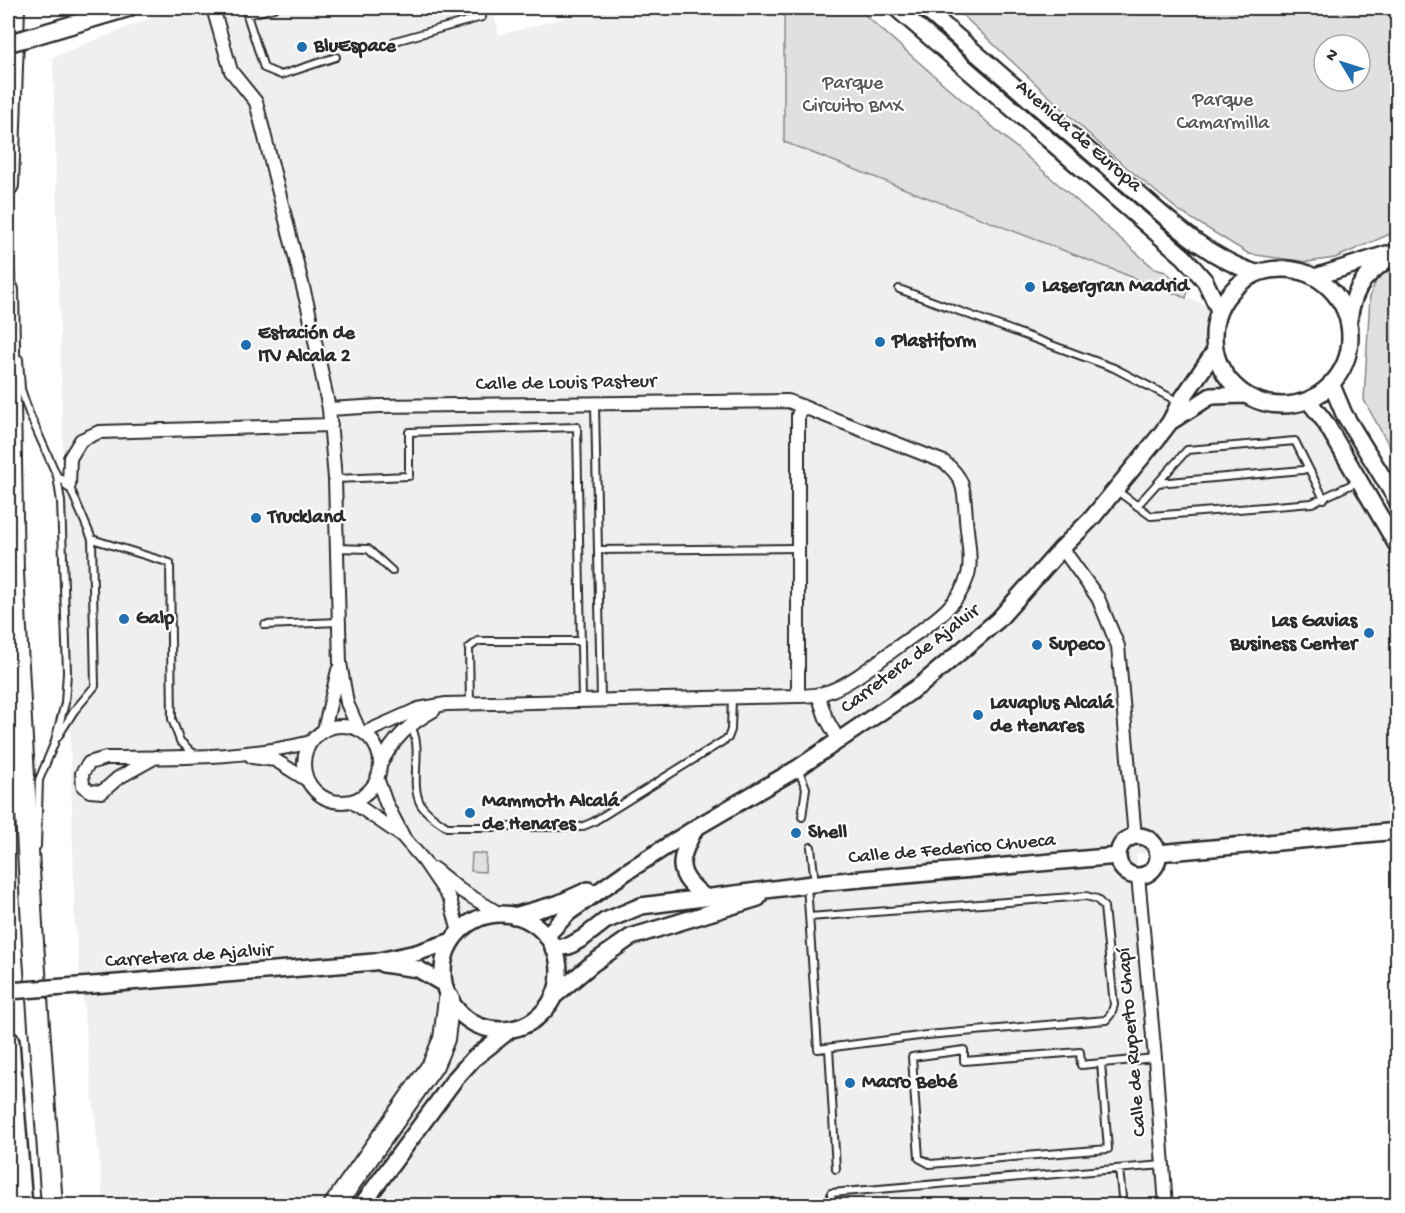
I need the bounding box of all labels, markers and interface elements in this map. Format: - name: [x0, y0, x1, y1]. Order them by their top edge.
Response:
- north arrow: [1312, 33, 1372, 93]
- place label: BluEspace: [313, 36, 397, 59]
- marker: BluEspace: [295, 40, 309, 54]
- text: N: [1322, 46, 1344, 66]
- park label: Parque Circuito BMX: [803, 73, 905, 119]
- street label: Avenida de Europa: [1010, 76, 1146, 199]
- park label: Parque Camarmilla: [1177, 90, 1270, 136]
- place label: Lasergran Madrid: [1042, 276, 1191, 299]
- marker: Lasergran Madrid: [1023, 280, 1037, 294]
- place label: Estación de ITV Alcala 2: [258, 323, 356, 369]
- place label: Plastiform: [891, 331, 977, 354]
- marker: Plastiform: [873, 335, 887, 349]
- marker: Estación de ITV Alcala 2: [239, 338, 253, 352]
- street label: Calle de Louis Pasteur: [476, 371, 658, 397]
- place label: Truckland: [266, 507, 347, 530]
- marker: Truckland: [249, 511, 263, 525]
- street label: Carretera de Ajalvir: [837, 599, 987, 720]
- place label: Galp: [136, 608, 174, 631]
- place label: Las Gavias Business Center: [1229, 611, 1359, 657]
- marker: Galp: [117, 612, 131, 626]
- marker: Las Gavias Business Center: [1362, 626, 1376, 640]
- place label: Supeco: [1049, 634, 1106, 657]
- marker: Supeco: [1030, 638, 1044, 652]
- place label: Lavaplus Alcalá de Henares: [990, 693, 1115, 739]
- marker: Lavaplus Alcalá de Henares: [971, 708, 985, 722]
- place label: Mammoth Alcalá de Henares: [482, 791, 620, 837]
- marker: Mammoth Alcalá de Henares: [463, 806, 477, 820]
- place label: Shell: [808, 822, 848, 845]
- marker: Shell: [789, 826, 803, 840]
- street label: Calle de Federico Chueca: [848, 829, 1057, 871]
- street label: Carretera de Ajalvir: [104, 940, 275, 974]
- street label: Calle de Ruperto Chapí: [1113, 946, 1153, 1138]
- place label: Macro Bebé: [862, 1072, 958, 1095]
- marker: Macro Bebé: [843, 1076, 857, 1090]

